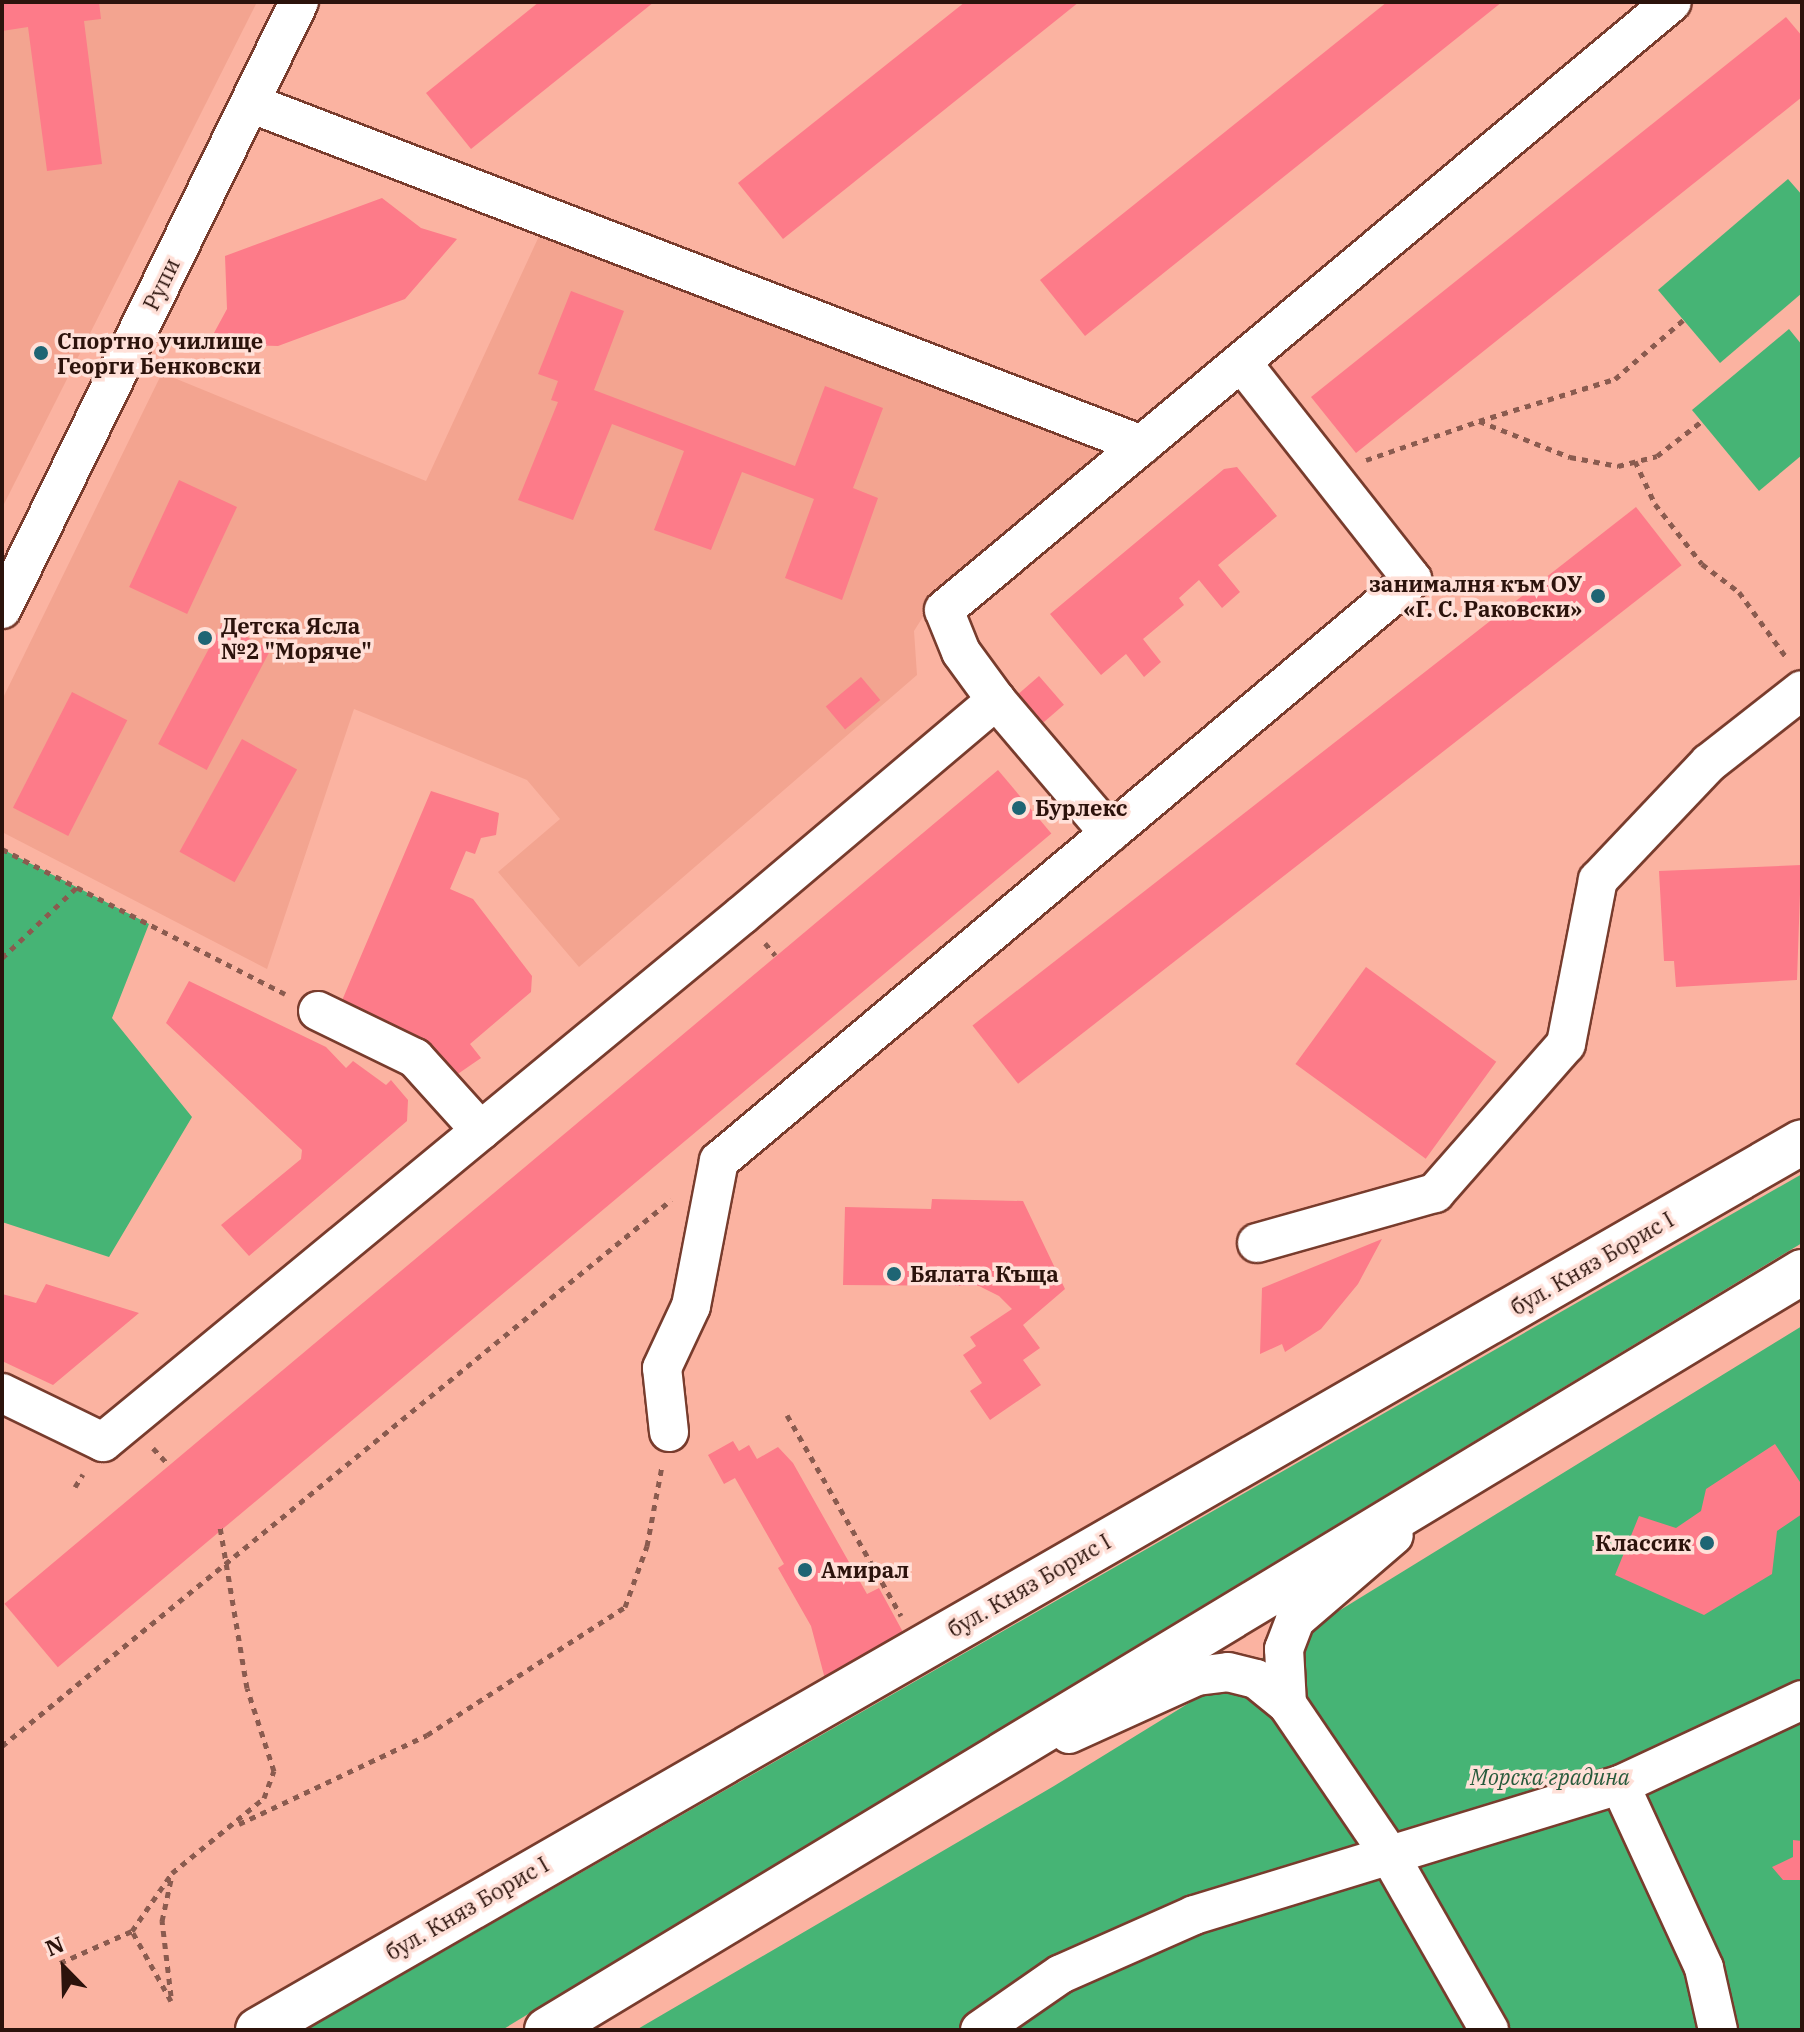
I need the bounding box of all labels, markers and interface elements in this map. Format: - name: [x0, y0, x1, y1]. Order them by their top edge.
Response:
- street label: Рупи: [137, 254, 185, 314]
- place label: Спортно училище Георги Бенковски: [57, 327, 263, 378]
- marker: Спортно училище Георги Бенковски: [32, 344, 50, 362]
- place label: занималня към ОУ «Г. С. Раковски»: [1369, 570, 1582, 622]
- marker: занималня към ОУ «Г. С. Раковски»: [1589, 587, 1607, 605]
- place label: Детска Ясла №2 "Моряче": [221, 612, 372, 664]
- marker: Детска Ясла №2 "Моряче": [196, 629, 214, 647]
- place label: Бурлекс: [1035, 795, 1128, 821]
- marker: Бурлекс: [1010, 799, 1028, 817]
- street label: бул. Княз Борис I: [1506, 1206, 1678, 1320]
- place label: Бялата Къща: [910, 1261, 1059, 1287]
- marker: Бялата Къща: [885, 1265, 903, 1283]
- street label: бул. Княз Борис I: [943, 1528, 1115, 1642]
- place label: Классик: [1595, 1530, 1691, 1556]
- marker: Классик: [1698, 1534, 1716, 1552]
- place label: Амирал: [821, 1557, 909, 1583]
- marker: Амирал: [796, 1561, 814, 1579]
- park label: Морска градина: [1470, 1764, 1630, 1790]
- street label: бул. Княз Борис I: [381, 1851, 553, 1965]
- north arrow: [24, 1928, 104, 2008]
- text: N: [41, 1929, 68, 1962]

